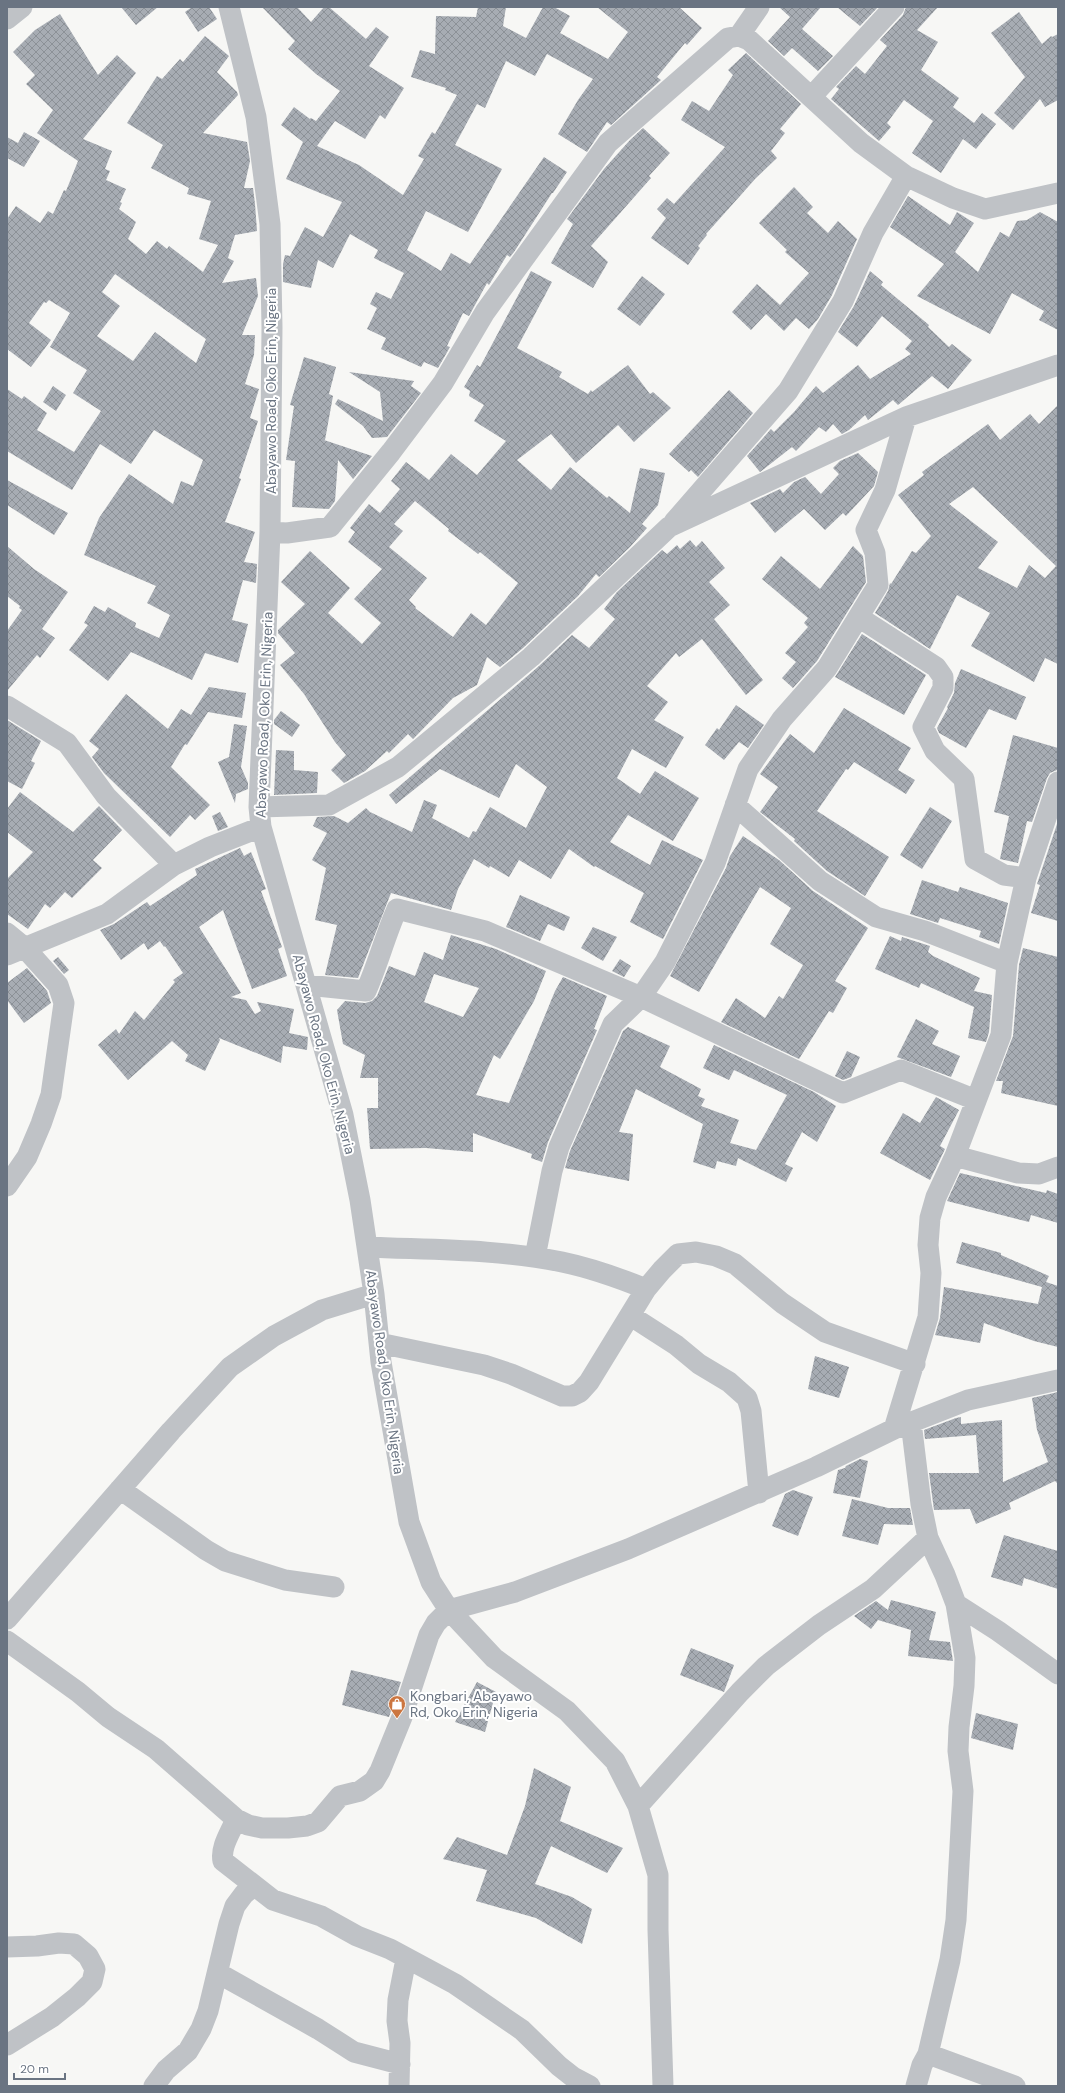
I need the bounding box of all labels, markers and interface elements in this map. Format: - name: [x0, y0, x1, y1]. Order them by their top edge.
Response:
- street label: Abayawo Road, Oko Erin, Nigeria: [262, 288, 280, 494]
- street label: Abayawo Road, Oko Erin, Nigeria: [251, 612, 277, 818]
- street label: Abayawo Road, Oko Erin, Nigeria: [289, 952, 359, 1156]
- street label: Abayawo Road, Oko Erin, Nigeria: [362, 1269, 408, 1475]
- place label: Kongbari, Abayawo Rd, Oko Erin, Nigeria: [410, 1687, 538, 1721]
- shop icon: Kongbari, Abayawo Rd, Oko Erin, Nigeria: [387, 1694, 407, 1719]
- scale bar: [14, 2055, 65, 2081]
- text: 20 m: [20, 2061, 49, 2077]

